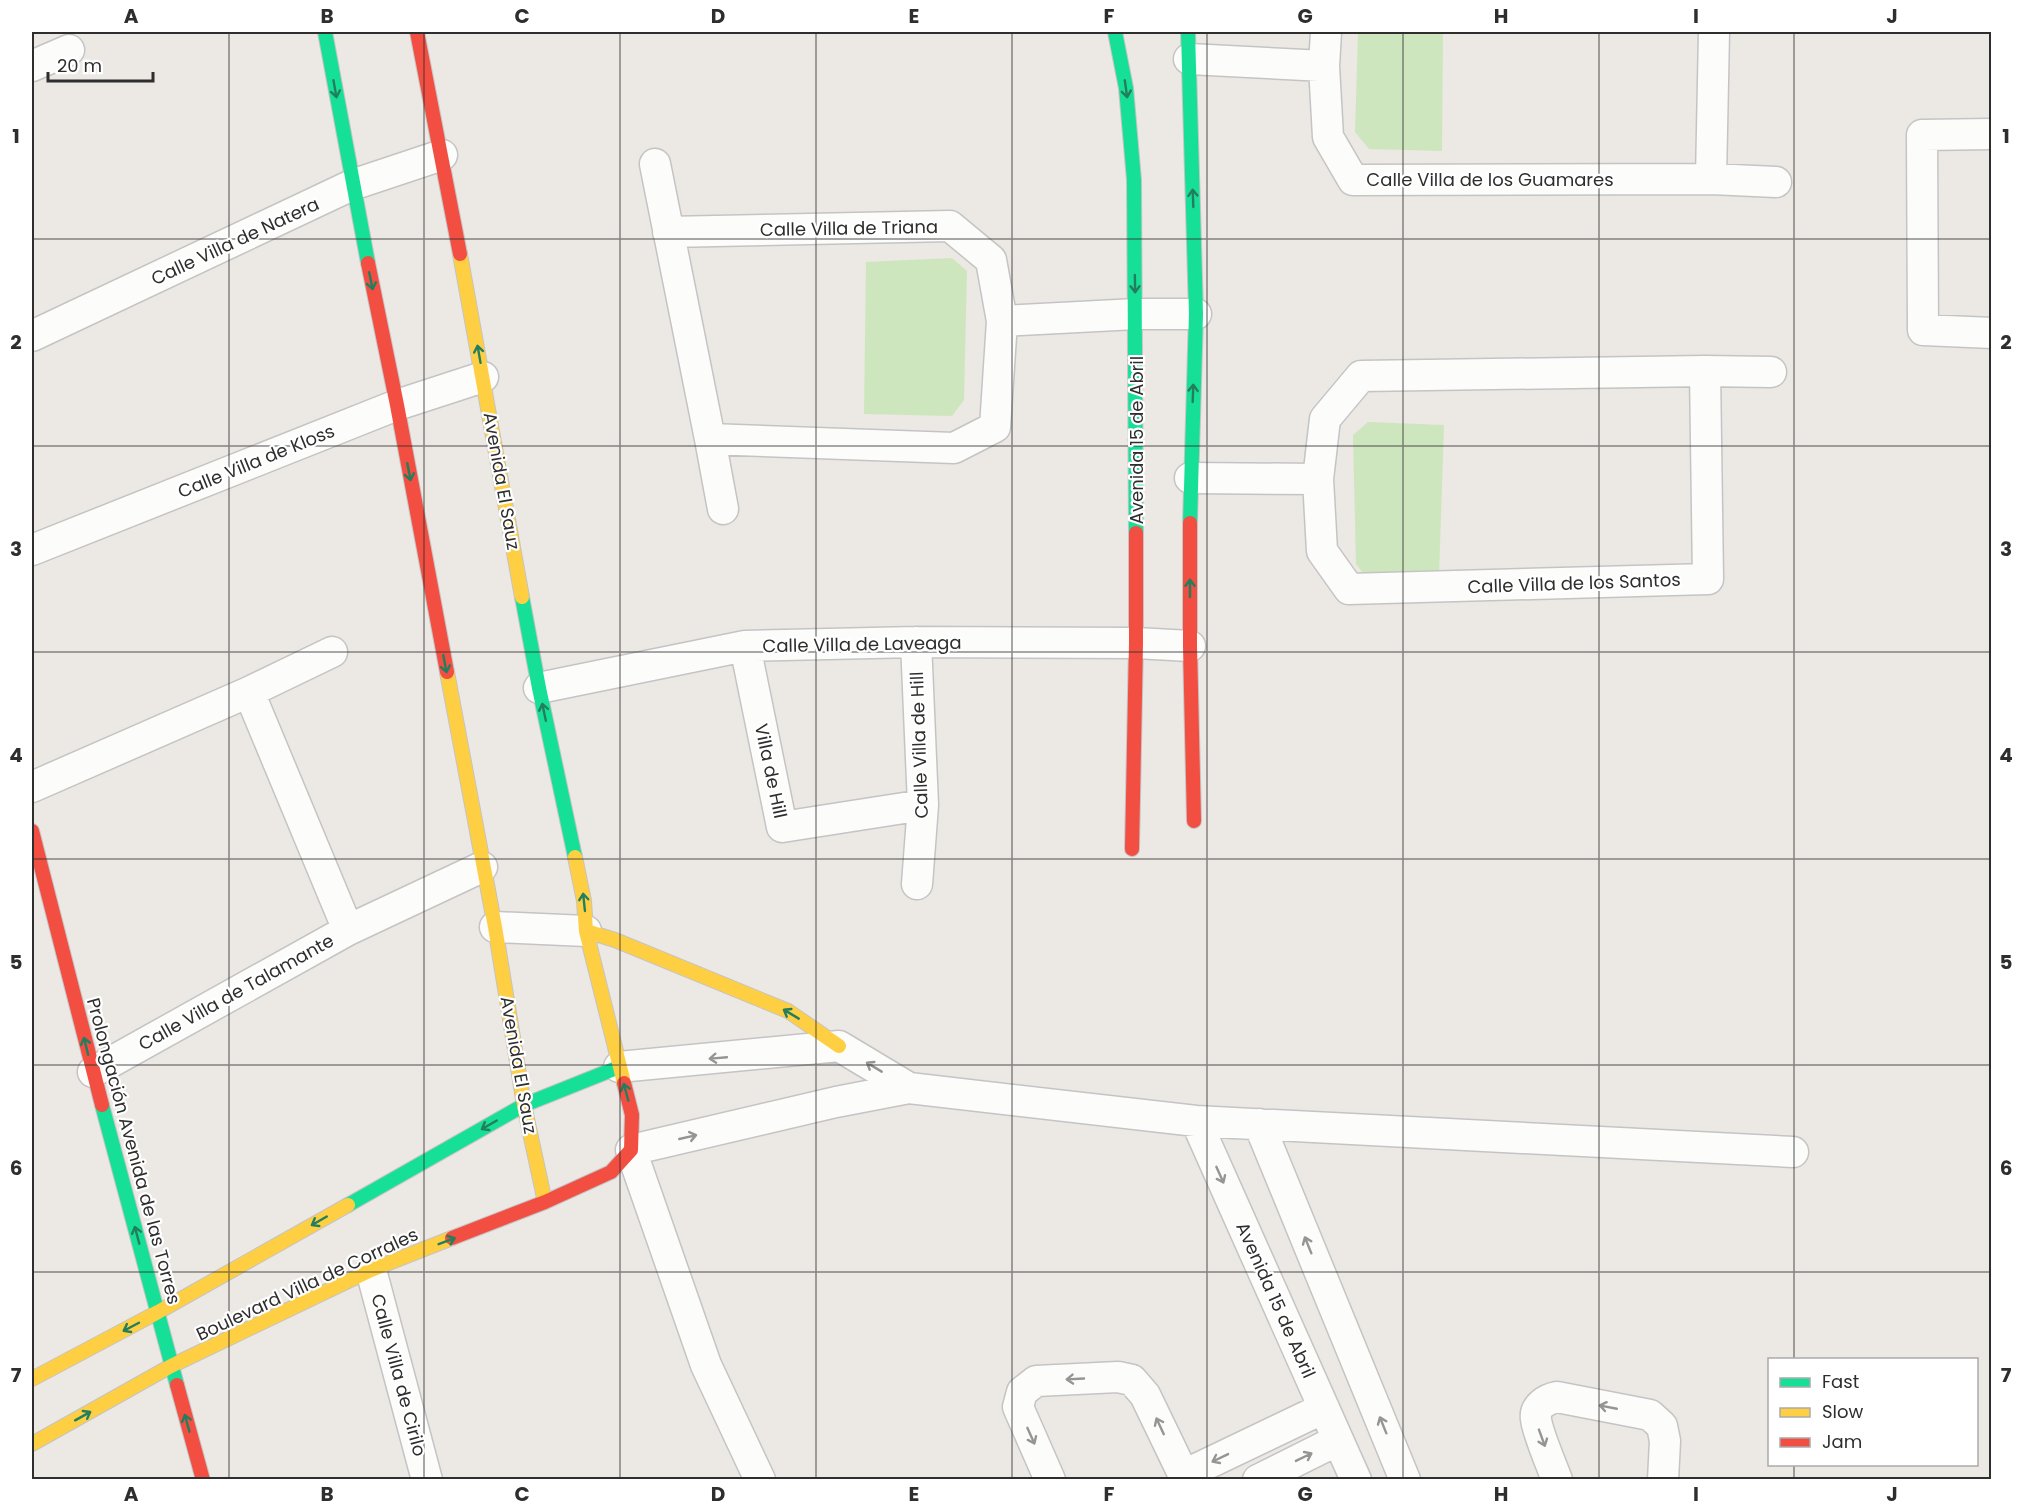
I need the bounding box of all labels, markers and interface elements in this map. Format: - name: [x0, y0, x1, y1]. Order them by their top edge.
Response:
- text: A: [124, 2, 139, 30]
- text: B: [320, 2, 334, 30]
- text: C: [514, 2, 530, 30]
- text: D: [711, 2, 725, 30]
- text: E: [909, 2, 919, 30]
- text: F: [1104, 2, 1115, 30]
- text: G: [1297, 2, 1313, 30]
- text: H: [1494, 2, 1508, 30]
- text: I: [1693, 2, 1699, 30]
- text: J: [1886, 2, 1898, 30]
- scale bar: [48, 45, 153, 83]
- text: 20 m: [57, 53, 102, 78]
- one-way arrow: [330, 79, 341, 98]
- one-way arrow: [1121, 79, 1132, 98]
- text: 1: [12, 122, 20, 150]
- text: 1: [2002, 122, 2010, 150]
- street label: Calle Villa de los Guamares: [1366, 167, 1614, 192]
- one-way arrow: [1187, 189, 1198, 209]
- street label: Calle Villa de Natera: [147, 191, 323, 291]
- street label: Calle Villa de Triana: [760, 214, 938, 242]
- one-way arrow: [366, 270, 377, 290]
- one-way arrow: [1129, 273, 1141, 293]
- text: 2: [10, 328, 22, 356]
- text: 2: [2000, 328, 2012, 356]
- one-way arrow: [473, 345, 484, 365]
- street label: Avenida 15 de Abril: [1124, 356, 1149, 524]
- one-way arrow: [1188, 384, 1199, 404]
- street label: Avenida El Sauz: [478, 410, 526, 552]
- street label: Calle Villa de Kloss: [174, 418, 338, 504]
- one-way arrow: [404, 462, 415, 481]
- text: 3: [10, 535, 22, 563]
- text: 3: [2000, 535, 2012, 563]
- street label: Calle Villa de los Santos: [1467, 567, 1681, 599]
- one-way arrow: [1184, 578, 1196, 598]
- street label: Calle Villa de Laveaga: [762, 630, 962, 658]
- one-way arrow: [440, 653, 451, 673]
- street label: Calle Villa de Hill: [904, 671, 934, 819]
- one-way arrow: [537, 702, 549, 721]
- street label: Villa de Hill: [749, 721, 793, 821]
- text: 4: [9, 741, 23, 769]
- text: 4: [1999, 741, 2013, 769]
- one-way arrow: [578, 893, 589, 913]
- street label: Calle Villa de Talamante: [134, 928, 338, 1056]
- text: 5: [10, 948, 23, 976]
- text: 5: [2000, 948, 2013, 976]
- street label: Avenida El Sauz: [495, 994, 543, 1136]
- street label: Prolongación Avenida de las Torres: [81, 995, 187, 1307]
- one-way arrow: [783, 1007, 800, 1019]
- one-way arrow: [80, 1037, 92, 1056]
- one-way arrow: [709, 1053, 729, 1064]
- one-way arrow: [866, 1061, 883, 1073]
- one-way arrow: [620, 1083, 631, 1102]
- one-way arrow: [481, 1119, 498, 1131]
- one-way arrow: [678, 1130, 697, 1142]
- text: 6: [10, 1154, 22, 1182]
- text: 6: [2000, 1154, 2012, 1182]
- one-way arrow: [1215, 1165, 1226, 1183]
- one-way arrow: [311, 1216, 329, 1227]
- street label: Avenida 15 de Abril: [1230, 1218, 1322, 1382]
- street label: Boulevard Villa de Corrales: [192, 1221, 422, 1347]
- one-way arrow: [131, 1226, 142, 1245]
- one-way arrow: [437, 1234, 456, 1245]
- one-way arrow: [1302, 1236, 1313, 1255]
- street label: Calle Villa de Cirilo: [365, 1291, 433, 1459]
- one-way arrow: [123, 1321, 140, 1333]
- legend: [1768, 1358, 1978, 1466]
- text: 7: [11, 1361, 22, 1389]
- text: 7: [2001, 1361, 2012, 1389]
- text: Fast: [1822, 1369, 1859, 1394]
- one-way arrow: [1066, 1374, 1086, 1385]
- text: Slow: [1822, 1399, 1864, 1424]
- one-way arrow: [1599, 1401, 1619, 1412]
- one-way arrow: [73, 1410, 91, 1421]
- one-way arrow: [181, 1414, 192, 1433]
- one-way arrow: [1154, 1417, 1166, 1435]
- one-way arrow: [1377, 1417, 1388, 1435]
- one-way arrow: [1026, 1427, 1037, 1445]
- one-way arrow: [1538, 1428, 1549, 1446]
- text: Jam: [1822, 1429, 1862, 1454]
- one-way arrow: [1295, 1451, 1312, 1463]
- one-way arrow: [1211, 1452, 1229, 1464]
- text: A: [124, 1480, 139, 1508]
- text: B: [320, 1480, 334, 1508]
- text: C: [514, 1480, 530, 1508]
- text: D: [711, 1480, 725, 1508]
- text: E: [909, 1480, 919, 1508]
- text: F: [1104, 1480, 1115, 1508]
- text: G: [1297, 1480, 1313, 1508]
- text: H: [1494, 1480, 1508, 1508]
- text: I: [1693, 1480, 1699, 1508]
- text: J: [1886, 1480, 1898, 1508]

